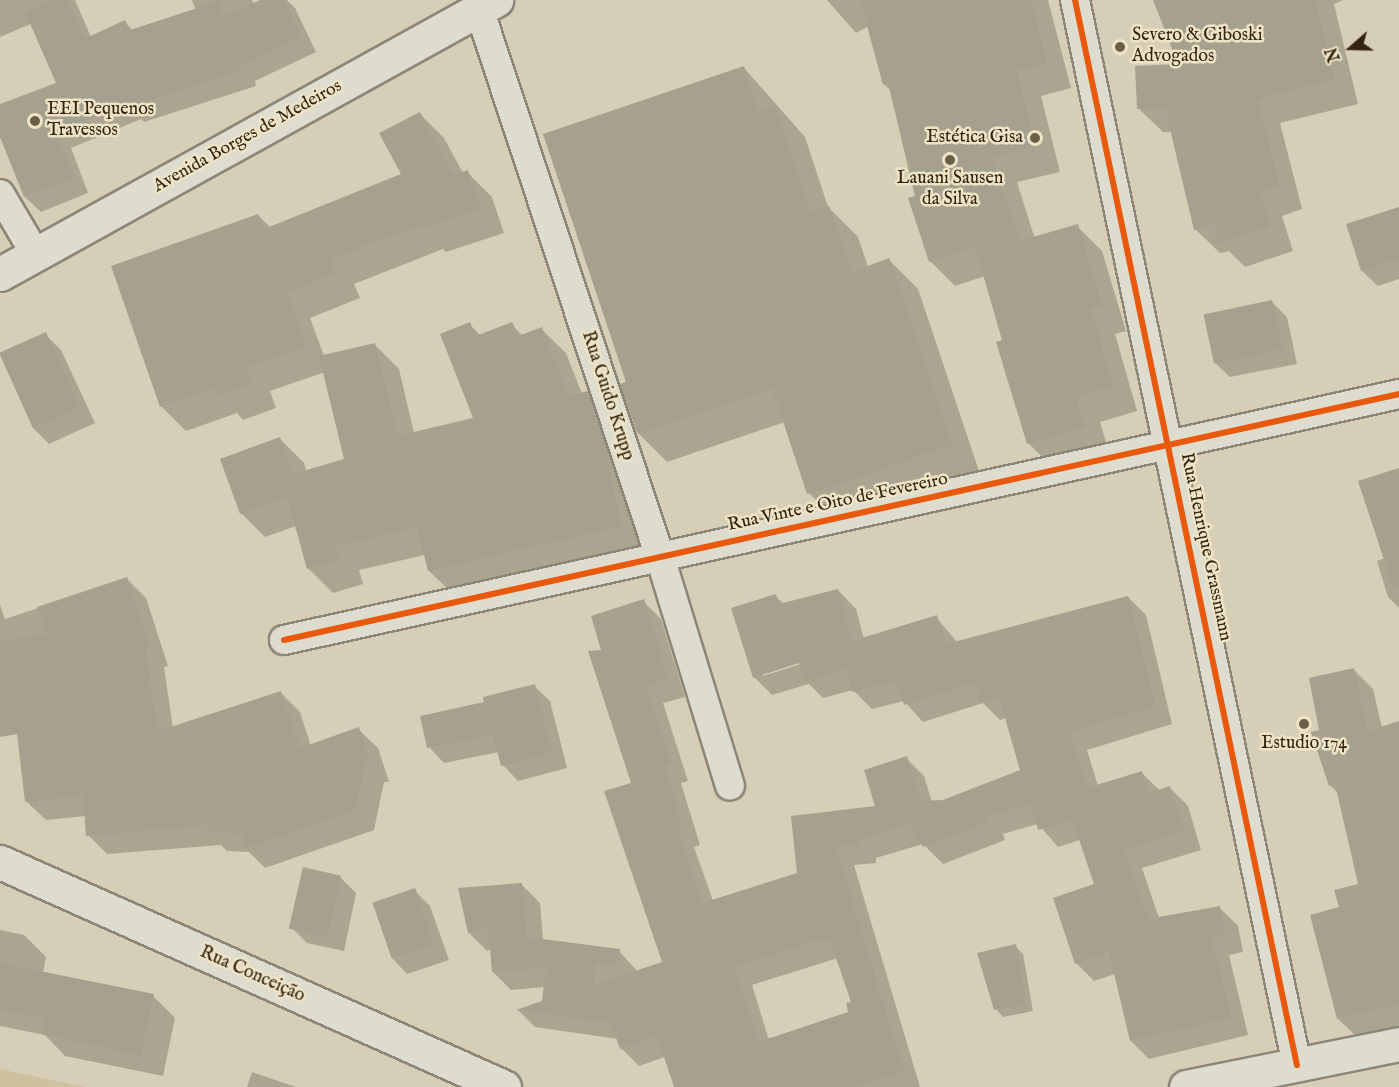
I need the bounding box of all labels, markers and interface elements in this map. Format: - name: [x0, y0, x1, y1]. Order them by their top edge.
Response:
- north arrow: [1321, 18, 1381, 78]
- place label: Severo & Giboski Advogados: [1132, 26, 1263, 68]
- marker: Severo & Giboski Advogados: [1113, 40, 1127, 54]
- text: N: [1322, 44, 1346, 64]
- street label: Avenida Borges de Medeiros: [150, 76, 346, 198]
- place label: EEI Pequenos Travessos: [47, 100, 154, 142]
- marker: EEI Pequenos Travessos: [28, 114, 42, 128]
- place label: Estética Gisa: [926, 127, 1023, 149]
- marker: Estética Gisa: [1028, 131, 1042, 145]
- marker: Lauani Sausen da Silva: [943, 153, 957, 167]
- place label: Lauani Sausen da Silva: [897, 169, 1003, 212]
- street label: Rua Guido Krupp: [576, 329, 638, 463]
- street label: Rua Henrique Grassmann: [1175, 451, 1235, 643]
- street label: Rua Vinte e Oito de Fevereiro: [726, 469, 950, 537]
- marker: Estudio 174: [1297, 717, 1311, 731]
- place label: Estudio 174: [1261, 733, 1347, 755]
- street label: Rua Conceição: [196, 942, 308, 1008]

